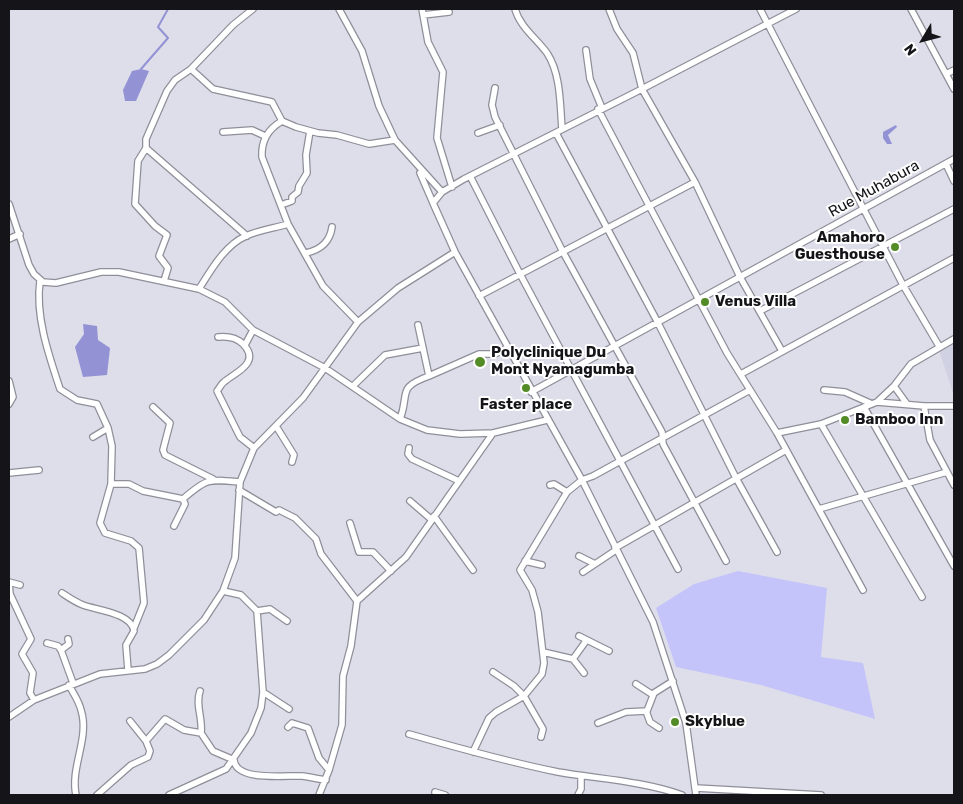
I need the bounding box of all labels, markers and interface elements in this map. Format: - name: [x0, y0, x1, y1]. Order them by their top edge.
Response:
- north arrow: [898, 15, 948, 65]
- text: N: [901, 40, 920, 58]
- street label: Rue Muhabura: [825, 157, 923, 221]
- place label: Amahoro Guesthouse: [795, 229, 885, 264]
- marker: Amahoro Guesthouse: [889, 241, 901, 253]
- place label: Venus Villa: [715, 293, 796, 311]
- marker: Venus Villa: [699, 296, 711, 308]
- place label: Polyclinique Du Mont Nyamagumba: [491, 344, 634, 379]
- marker: Polyclinique Du Mont Nyamagumba: [473, 355, 487, 369]
- marker: Faster place: [520, 382, 532, 394]
- place label: Faster place: [480, 396, 572, 414]
- place label: Bamboo Inn: [855, 411, 943, 429]
- marker: Bamboo Inn: [839, 414, 851, 426]
- place label: Skyblue: [685, 713, 745, 731]
- marker: Skyblue: [669, 716, 681, 728]

